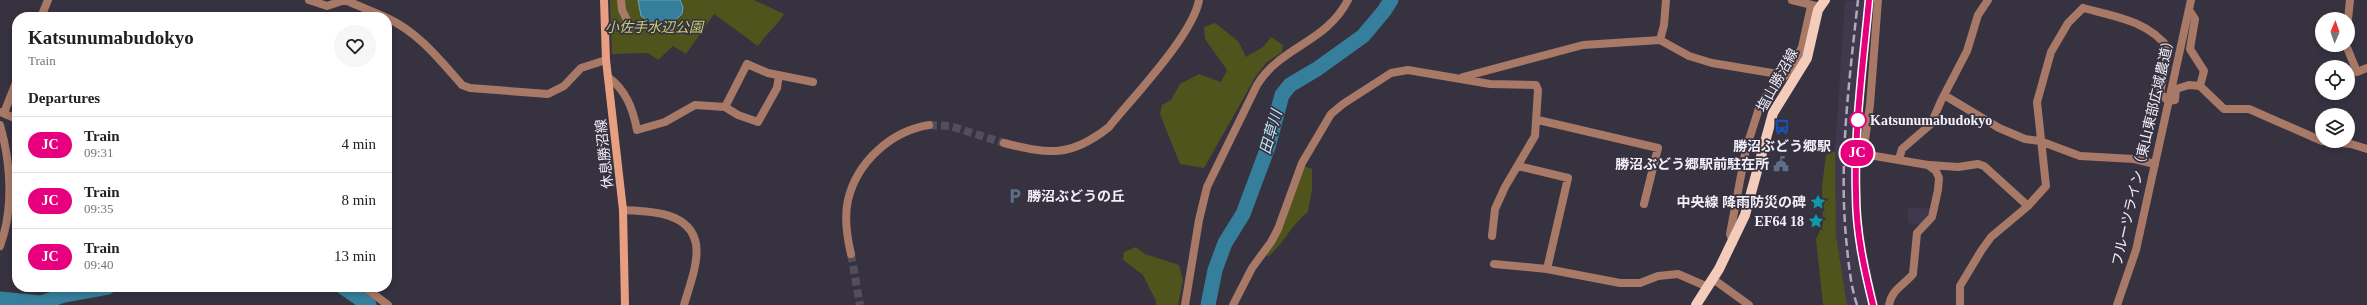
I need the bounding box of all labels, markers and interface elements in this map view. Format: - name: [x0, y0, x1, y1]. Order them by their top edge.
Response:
- north arrow: [2315, 12, 2355, 52]
- map controls: [2315, 12, 2355, 148]
- park label: 小佐手水辺公園: [605, 20, 705, 35]
- button: heart: [334, 25, 376, 67]
- text: Katsunumabudokyo: [28, 27, 194, 48]
- street label: フルーツライン（東山東部広域農道）: [2109, 33, 2178, 268]
- street label: 塩山勝沼線: [1753, 46, 1801, 114]
- text: Train: [28, 53, 56, 68]
- button: locate: [2315, 60, 2355, 100]
- text: Departures: [28, 90, 100, 106]
- water label: 田草川: [1257, 106, 1285, 156]
- button: layers: [2315, 108, 2355, 148]
- marker: Katsunumabudokyo: [1849, 111, 1867, 129]
- place label: Katsunumabudokyo: [1870, 113, 1992, 128]
- street label: 休息勝沼線: [592, 118, 616, 190]
- bus stop icon: 勝沼ぶどう郷駅: [1773, 118, 1791, 136]
- text: Train: [84, 128, 120, 144]
- text: 4 min: [341, 136, 376, 152]
- text: JC: [41, 137, 59, 152]
- place label: 勝沼ぶどう郷駅: [1733, 139, 1831, 154]
- line badge: JC: [1839, 140, 1875, 166]
- text: 09:31: [84, 145, 114, 160]
- text: JC: [1848, 145, 1866, 160]
- public building icon: 勝沼ぶどう郷駅前駐在所: [1772, 155, 1790, 173]
- place label: 勝沼ぶどう郷駅前駐在所: [1615, 156, 1769, 172]
- text: Train: [84, 184, 120, 200]
- parking icon: 勝沼ぶどうの丘: [1006, 187, 1024, 205]
- place label: 勝沼ぶどうの丘: [1027, 189, 1125, 204]
- text: 8 min: [341, 192, 376, 208]
- text: JC: [41, 193, 59, 208]
- place icon: 中央線 降雨防災の碑: [1809, 193, 1827, 211]
- place label: 中央線 降雨防災の碑: [1677, 195, 1806, 210]
- text: 09:35: [84, 201, 114, 216]
- place icon: EF64 18: [1807, 212, 1825, 230]
- place label: EF64 18: [1755, 214, 1804, 229]
- text: Train: [84, 240, 120, 256]
- text: 13 min: [334, 248, 376, 264]
- text: JC: [41, 249, 59, 264]
- text: 09:40: [84, 257, 114, 272]

